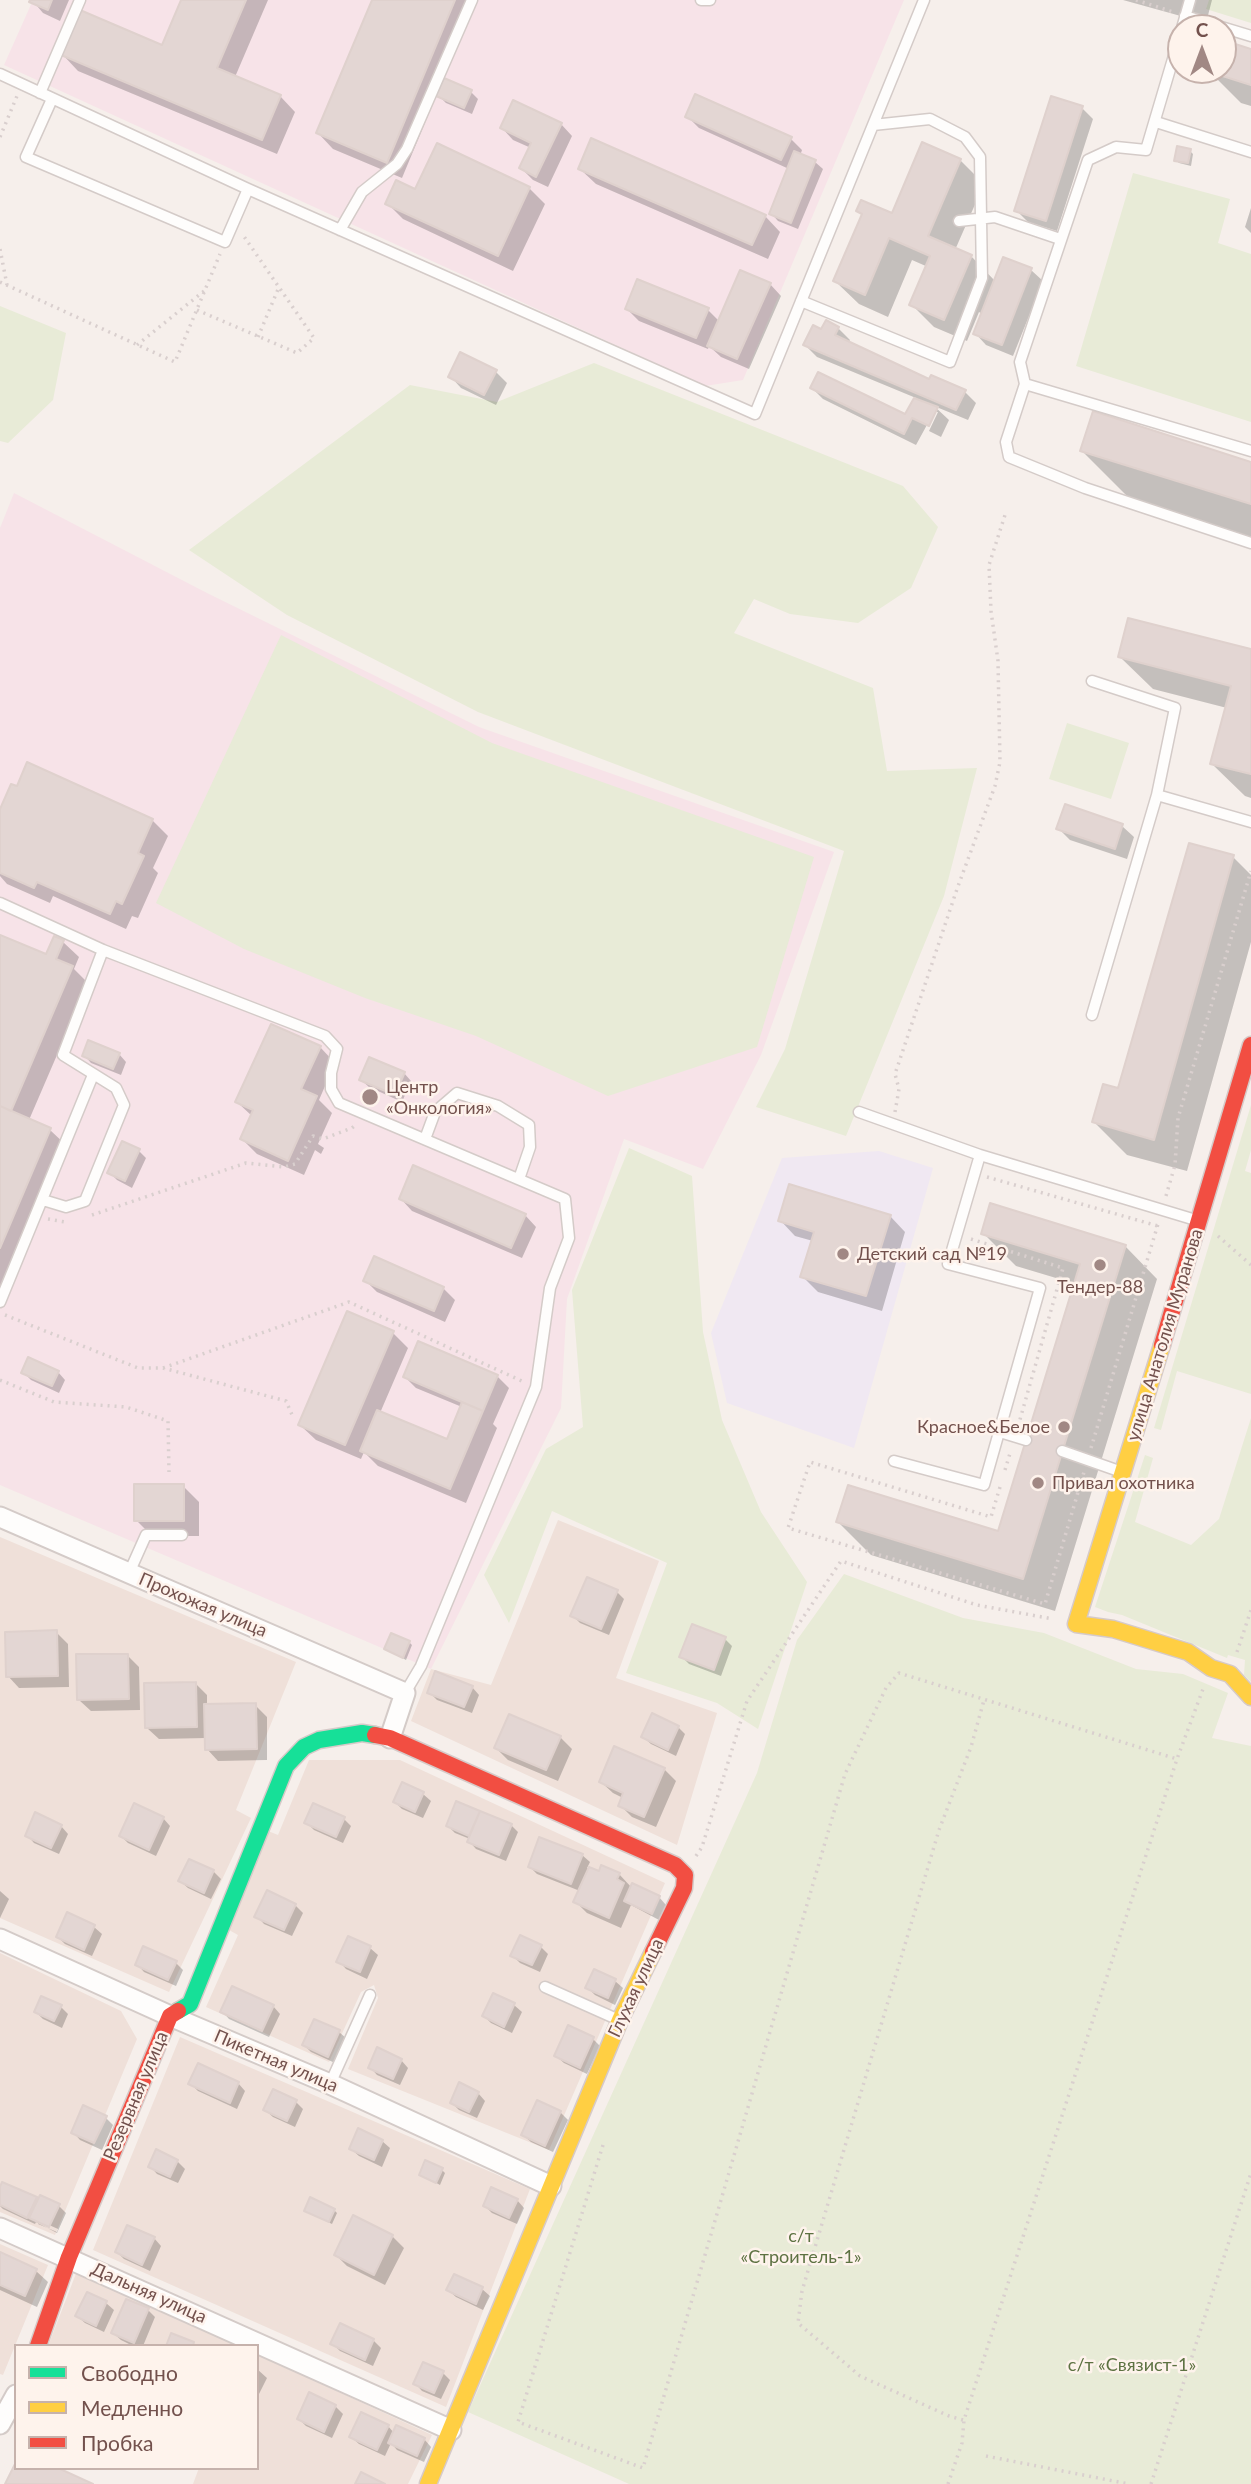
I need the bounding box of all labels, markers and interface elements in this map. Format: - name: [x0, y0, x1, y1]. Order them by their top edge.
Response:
- north arrow: [1167, 14, 1237, 84]
- text: С: [1196, 18, 1208, 41]
- place label: Центр «Онкология»: [386, 1076, 492, 1118]
- marker: Центр «Онкология»: [360, 1087, 380, 1107]
- street label: улица Анатолия Муранова: [1122, 1226, 1208, 1444]
- place label: Детский сад №19: [857, 1243, 1007, 1265]
- marker: Детский сад №19: [835, 1246, 851, 1262]
- marker: Тендер-88: [1092, 1257, 1108, 1273]
- place label: Тендер-88: [1057, 1276, 1143, 1298]
- place label: Красное&Белое: [917, 1416, 1050, 1438]
- marker: Красное&Белое: [1056, 1419, 1072, 1435]
- place label: Привал охотника: [1052, 1472, 1195, 1494]
- marker: Привал охотника: [1030, 1475, 1046, 1491]
- street label: Прохожая улица: [136, 1568, 270, 1642]
- street label: Глухая улица: [604, 1935, 668, 2041]
- street label: Пикетная улица: [211, 2025, 341, 2097]
- street label: Резервная улица: [99, 2028, 173, 2164]
- park label: с/т «Строитель-1»: [740, 2225, 862, 2268]
- street label: Дальняя улица: [88, 2258, 210, 2328]
- legend: [14, 2344, 259, 2470]
- park label: с/т «Связист-1»: [1068, 2354, 1196, 2376]
- text: Свободно: [81, 2360, 178, 2385]
- text: Медленно: [81, 2395, 183, 2420]
- text: Пробка: [81, 2430, 154, 2455]

